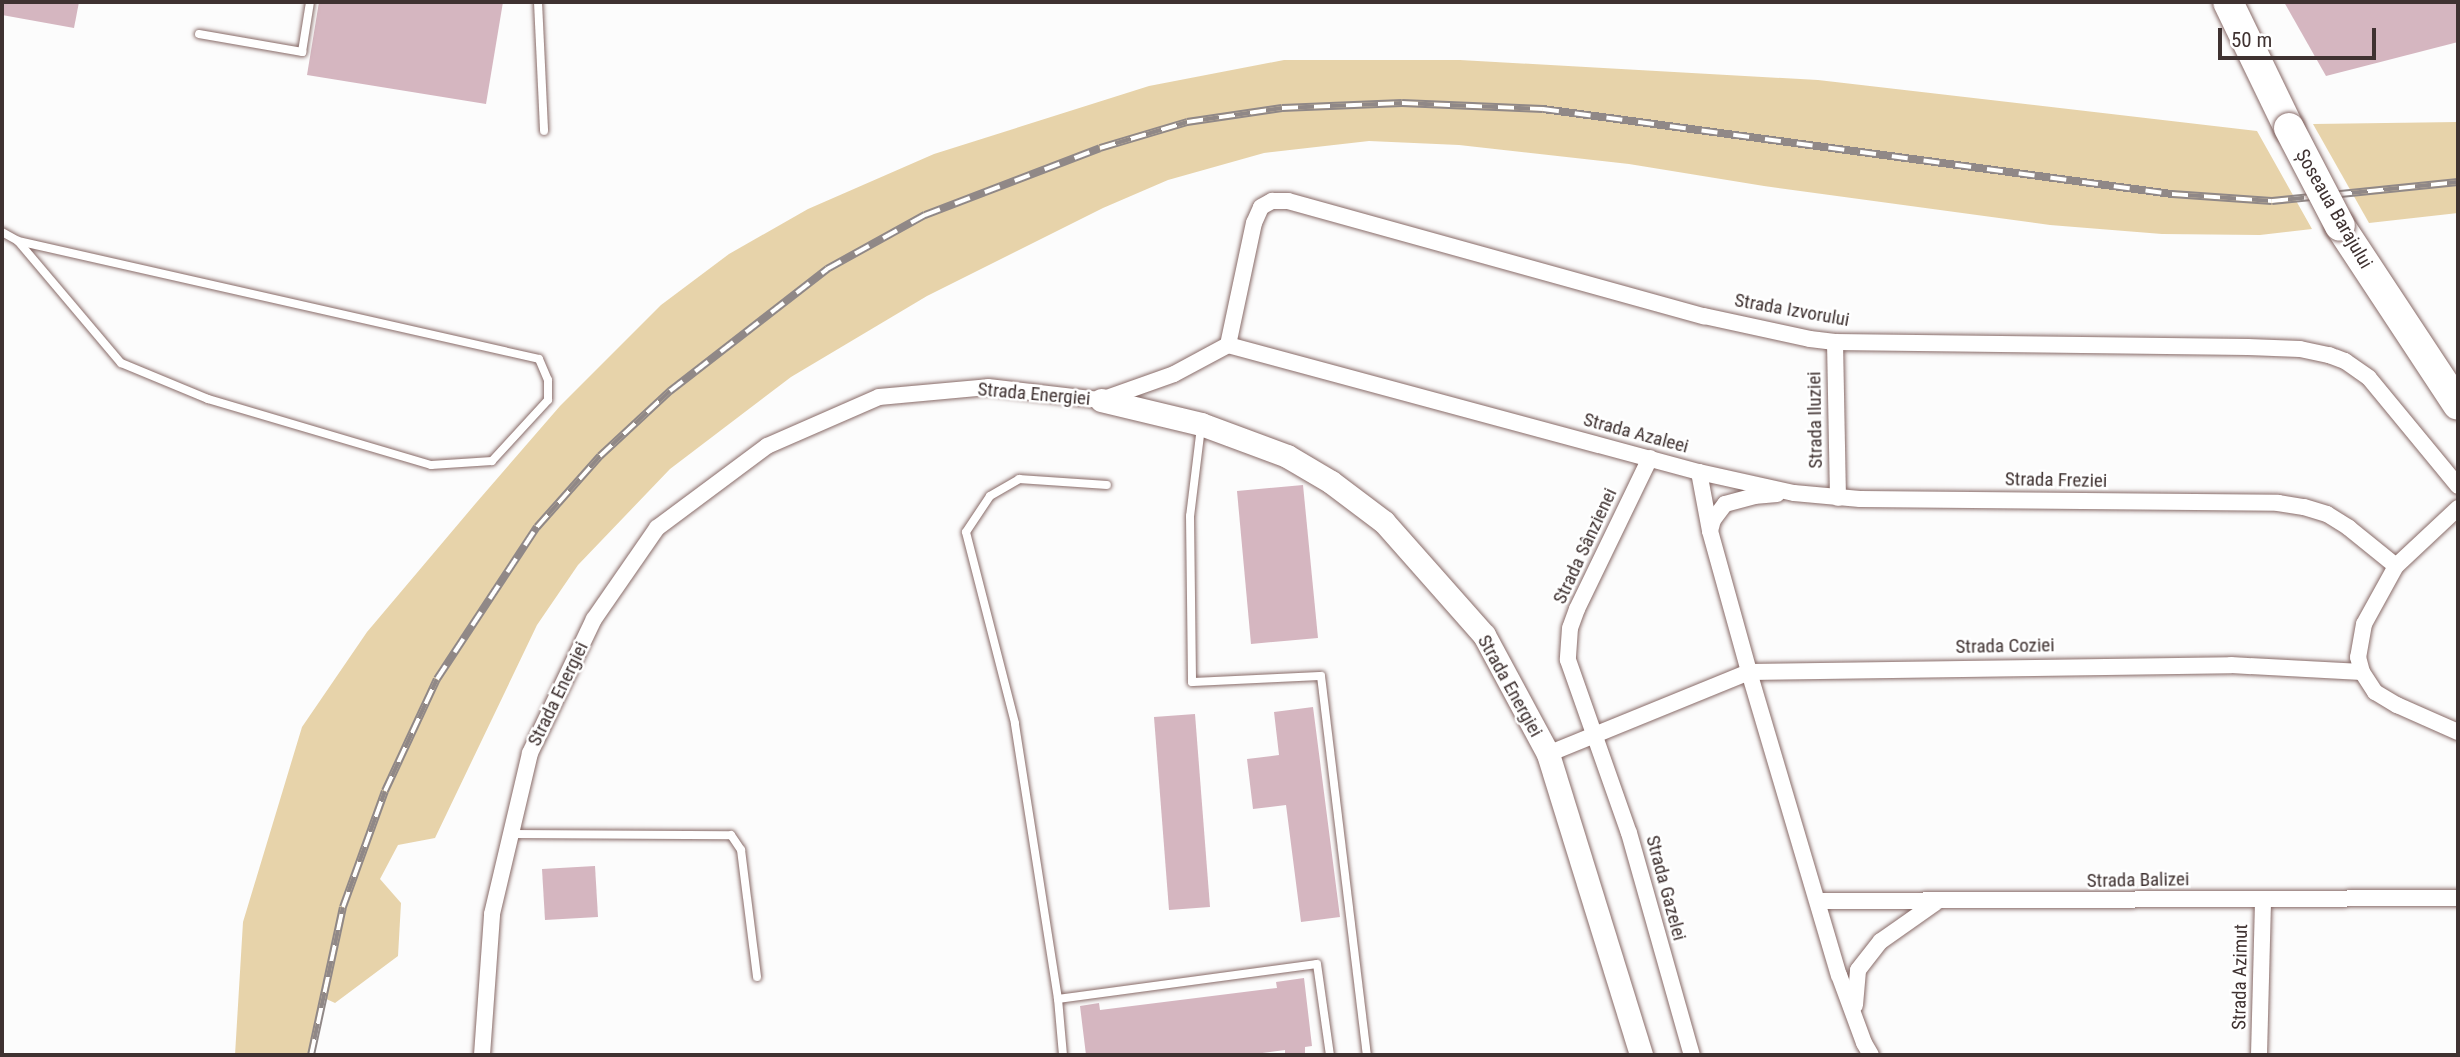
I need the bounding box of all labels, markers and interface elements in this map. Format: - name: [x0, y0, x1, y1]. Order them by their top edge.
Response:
- scale bar: [2222, 14, 2380, 58]
- text: 50 m: [2231, 28, 2272, 52]
- street label: Șoseaua Barajului: [2291, 145, 2377, 273]
- street label: Strada Izvorului: [1733, 289, 1851, 331]
- street label: Strada Iluziei: [1803, 371, 1827, 469]
- street label: Strada Energiei: [977, 378, 1091, 410]
- street label: Strada Azaleei: [1581, 408, 1691, 458]
- street label: Strada Freziei: [2005, 468, 2107, 492]
- street label: Strada Sânzienei: [1548, 484, 1622, 608]
- street label: Strada Energiei: [1473, 631, 1547, 741]
- street label: Strada Coziei: [1955, 634, 2055, 658]
- street label: Strada Energiei: [523, 638, 593, 750]
- street label: Strada Gazelei: [1641, 833, 1691, 943]
- street label: Strada Balizei: [2087, 868, 2189, 892]
- street label: Strada Azimut: [2228, 924, 2252, 1030]

